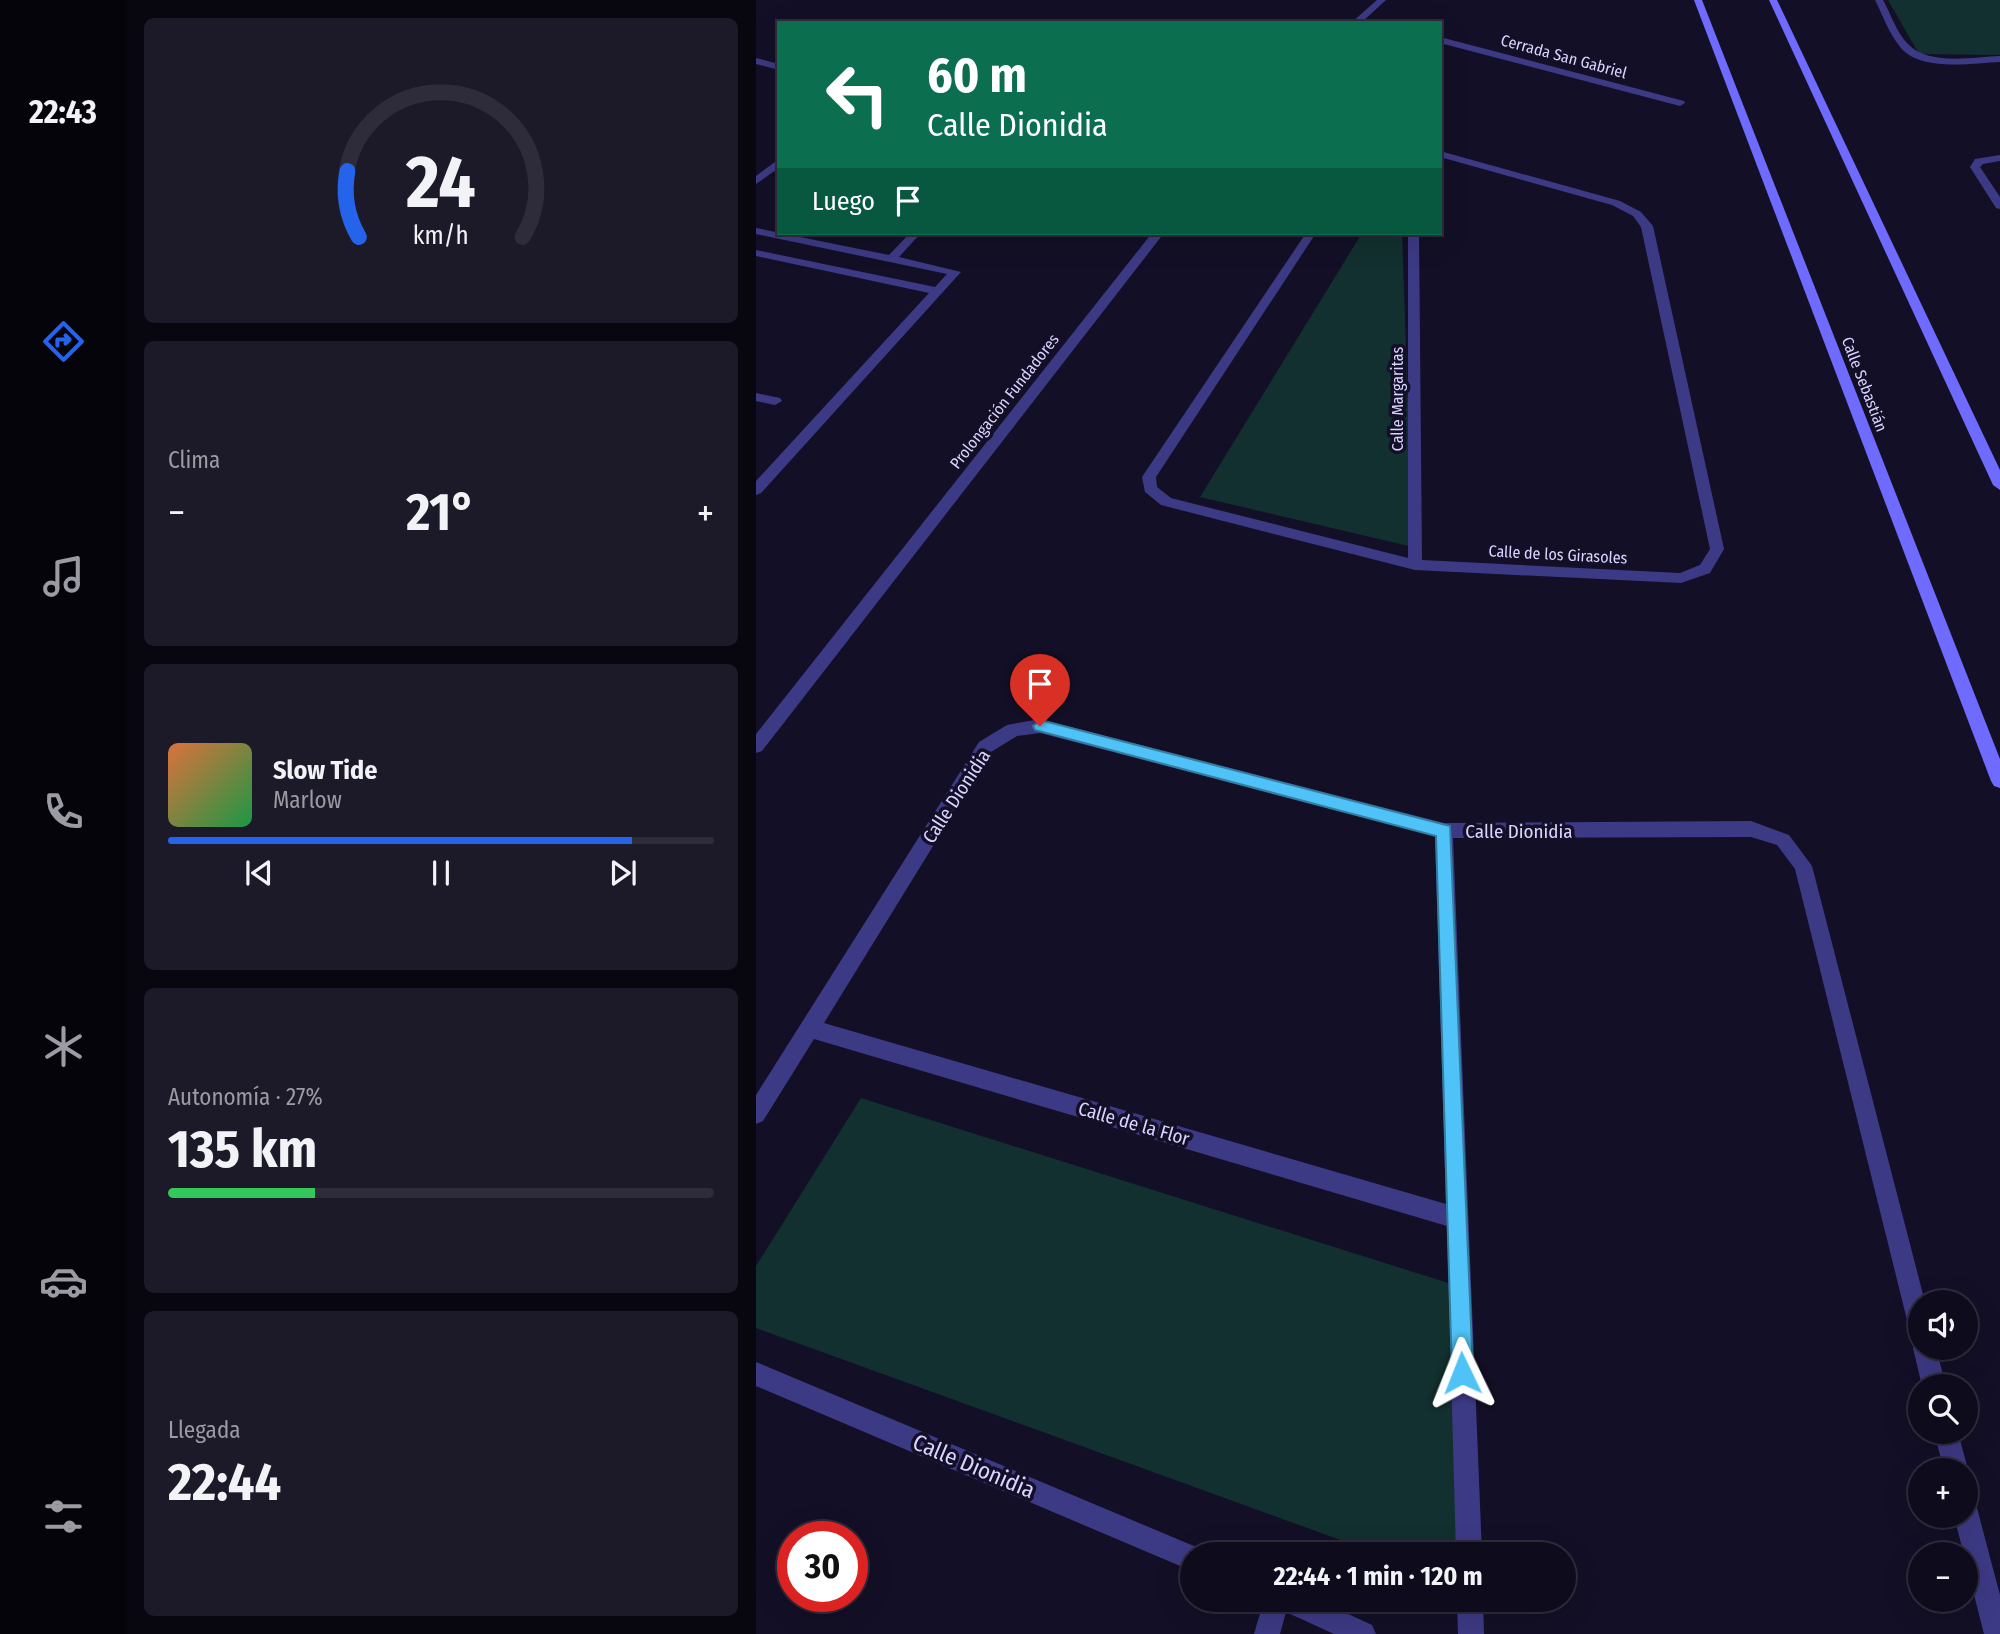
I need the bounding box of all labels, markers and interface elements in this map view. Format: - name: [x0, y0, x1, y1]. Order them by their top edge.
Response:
- street label: Cerrada San Gabriel: [1499, 31, 1629, 82]
- text: 60 m: [927, 46, 1027, 105]
- icon: left: [812, 49, 903, 140]
- text: 22:43: [29, 93, 97, 131]
- text: Calle Dionidia: [927, 106, 1108, 144]
- text: 24: [405, 139, 476, 226]
- icon: arrive: [889, 182, 927, 220]
- text: Luego: [812, 186, 875, 217]
- text: km/h: [413, 220, 469, 250]
- icon: directions: [39, 317, 88, 366]
- street label: Prolongación Fundadores: [946, 330, 1063, 472]
- street label: Calle Sebastián: [1838, 334, 1891, 434]
- street label: Calle Margaritas: [1388, 347, 1407, 451]
- text: Clima: [168, 446, 220, 474]
- text: 21°: [406, 481, 476, 544]
- text: −: [168, 490, 185, 536]
- text: +: [697, 490, 714, 536]
- street label: Calle de los Girasoles: [1488, 541, 1628, 568]
- icon: music: [39, 552, 88, 601]
- pin: [1010, 654, 1070, 726]
- icon: arrive: [1021, 665, 1059, 703]
- street label: Calle Dionidia: [918, 745, 995, 848]
- text: Slow Tide: [273, 755, 377, 786]
- text: Marlow: [273, 786, 342, 814]
- icon: phone: [39, 787, 88, 836]
- street label: Calle Dionidia: [1465, 820, 1573, 843]
- icon: previous: [240, 854, 278, 892]
- icon: pause: [422, 854, 460, 892]
- icon: next: [604, 854, 642, 892]
- icon: climate: [39, 1022, 88, 1071]
- text: Autonomía · 27%: [168, 1083, 323, 1111]
- street label: Calle de la Flor: [1076, 1097, 1193, 1150]
- text: 135 km: [168, 1118, 317, 1181]
- icon: car: [39, 1257, 88, 1306]
- map controls: [1908, 1290, 1978, 1612]
- button: sound: [1908, 1290, 1978, 1360]
- position arrow: [1425, 1336, 1499, 1410]
- button: search: [1908, 1374, 1978, 1444]
- text: Llegada: [168, 1416, 240, 1444]
- street label: Calle Dionidia: [909, 1428, 1039, 1504]
- text: 22:44: [168, 1451, 281, 1514]
- button: +: [1908, 1458, 1978, 1528]
- icon: filters: [39, 1492, 88, 1541]
- speed limit sign: 30: [777, 1521, 868, 1612]
- button: −: [1908, 1542, 1978, 1612]
- text: 22:44 · 1 min · 120 m: [1273, 1561, 1483, 1592]

